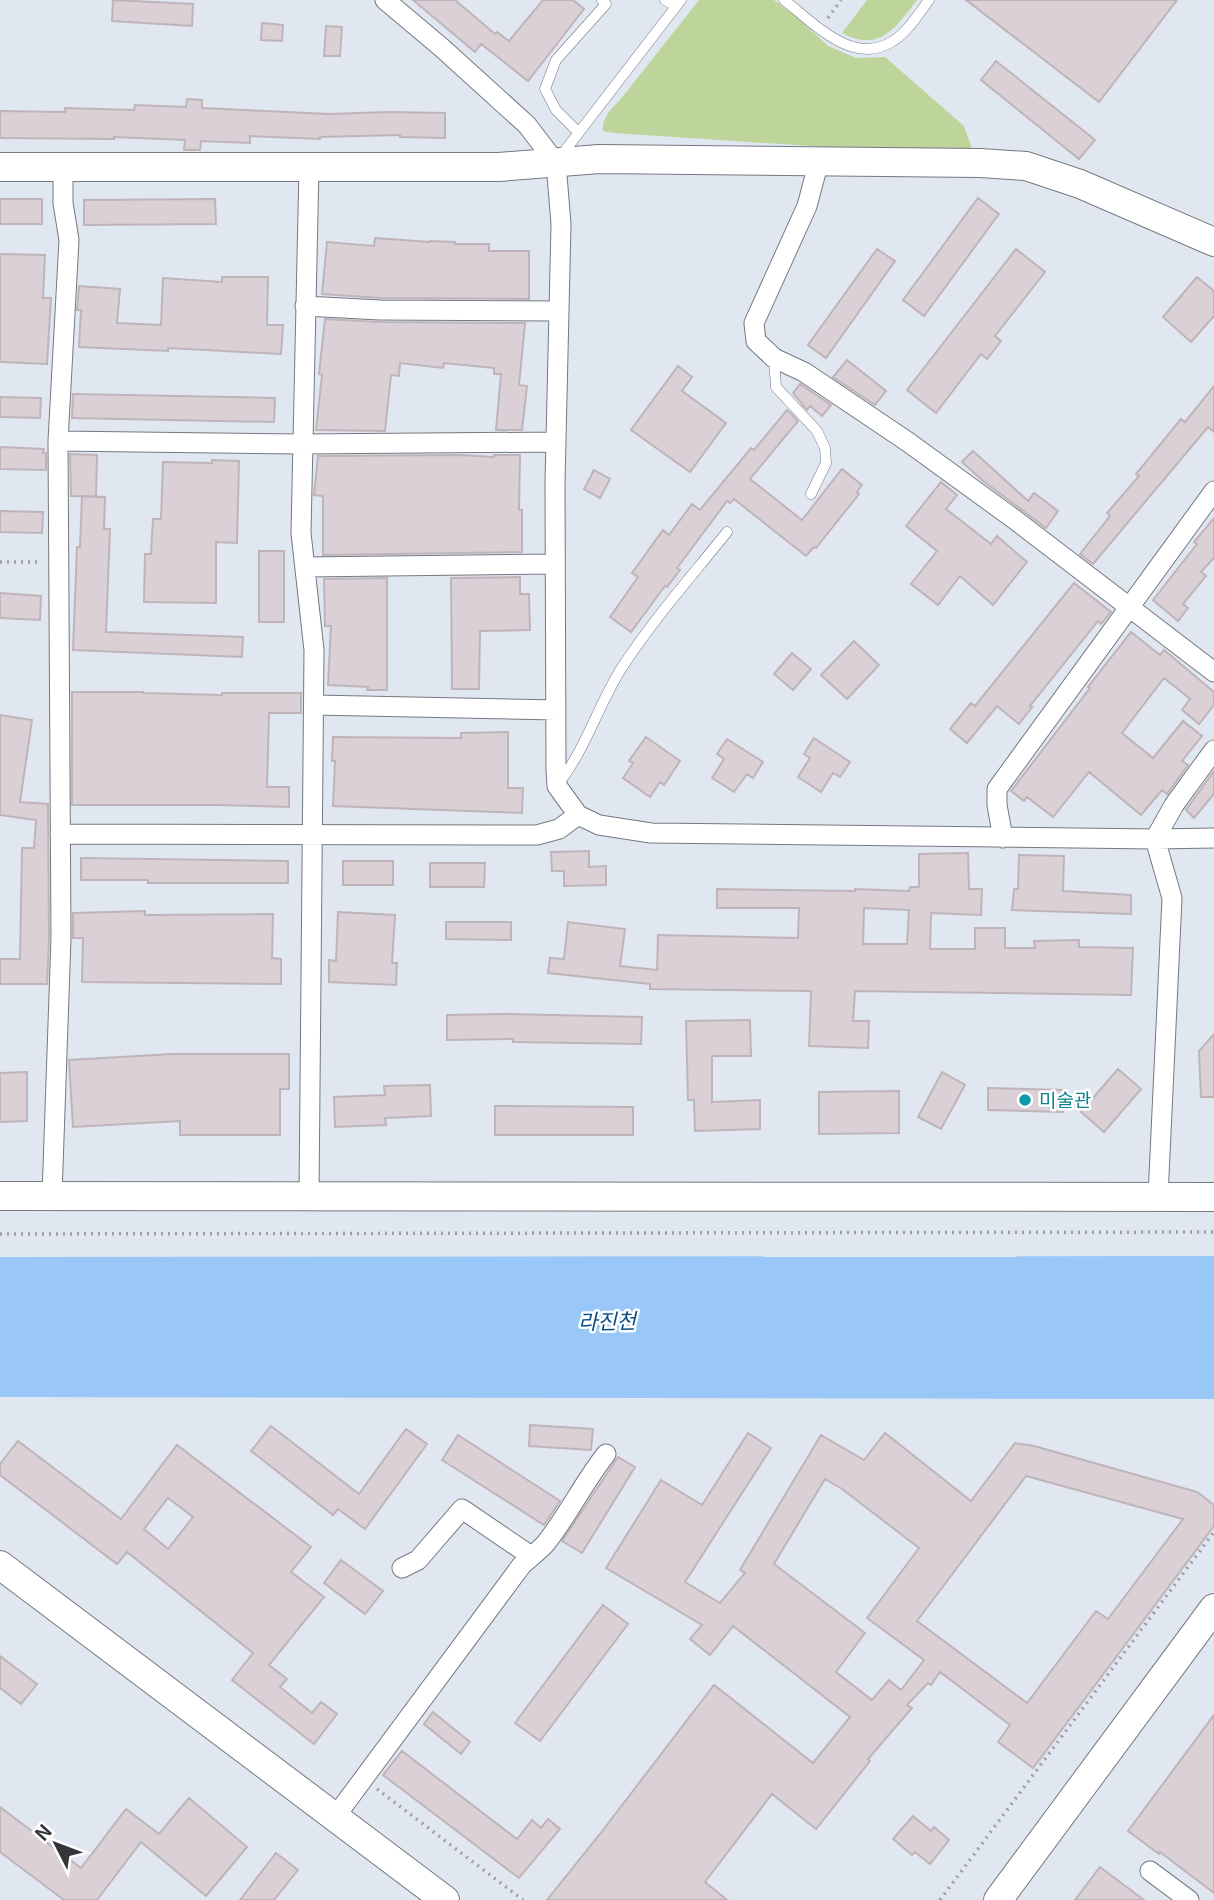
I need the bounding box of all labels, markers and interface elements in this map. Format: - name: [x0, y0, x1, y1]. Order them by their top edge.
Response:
- place label: 미술관: [1039, 1085, 1091, 1112]
- marker: 미술관: [1017, 1092, 1033, 1108]
- water label: 라진천: [578, 1304, 639, 1336]
- north arrow: [21, 1809, 91, 1879]
- text: N: [27, 1817, 57, 1846]

